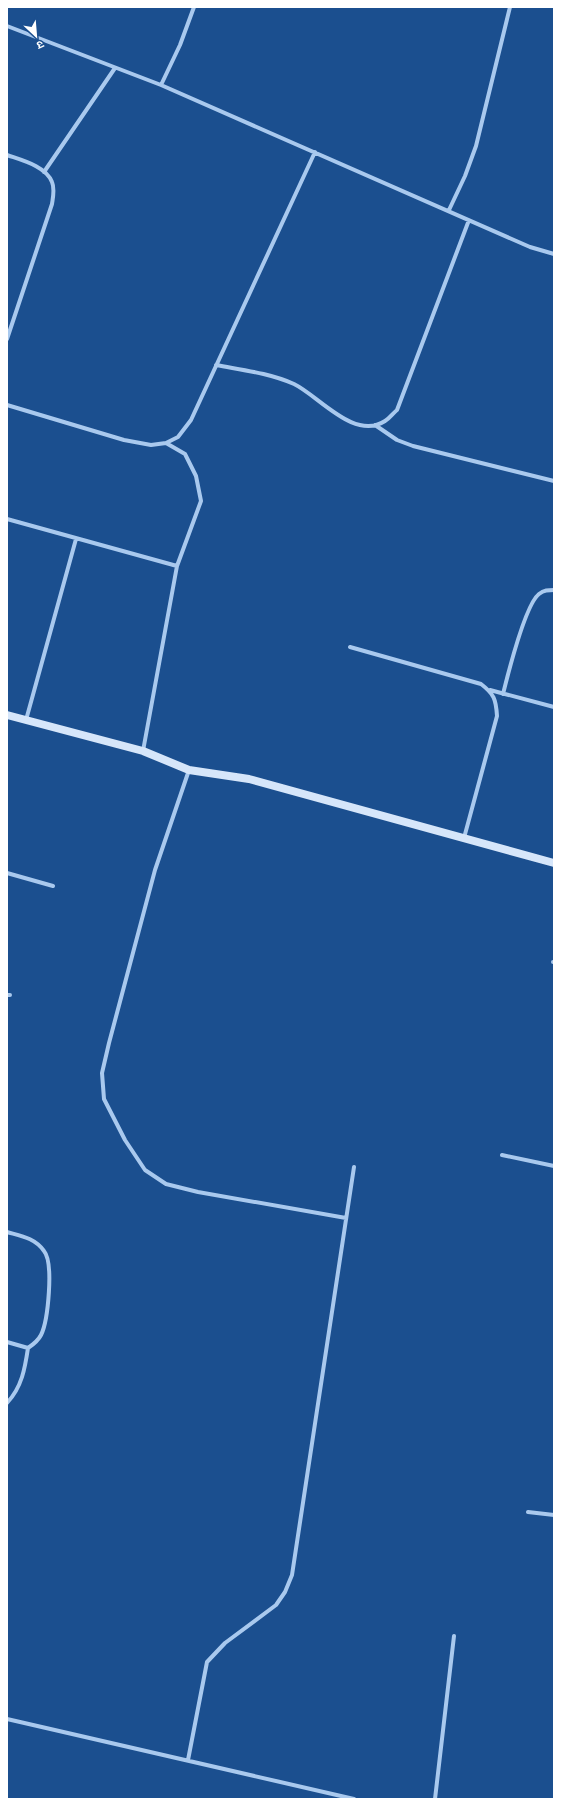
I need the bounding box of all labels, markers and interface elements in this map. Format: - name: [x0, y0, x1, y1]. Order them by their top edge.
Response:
- north arrow: [16, 16, 56, 56]
- text: उ: [34, 37, 46, 53]

